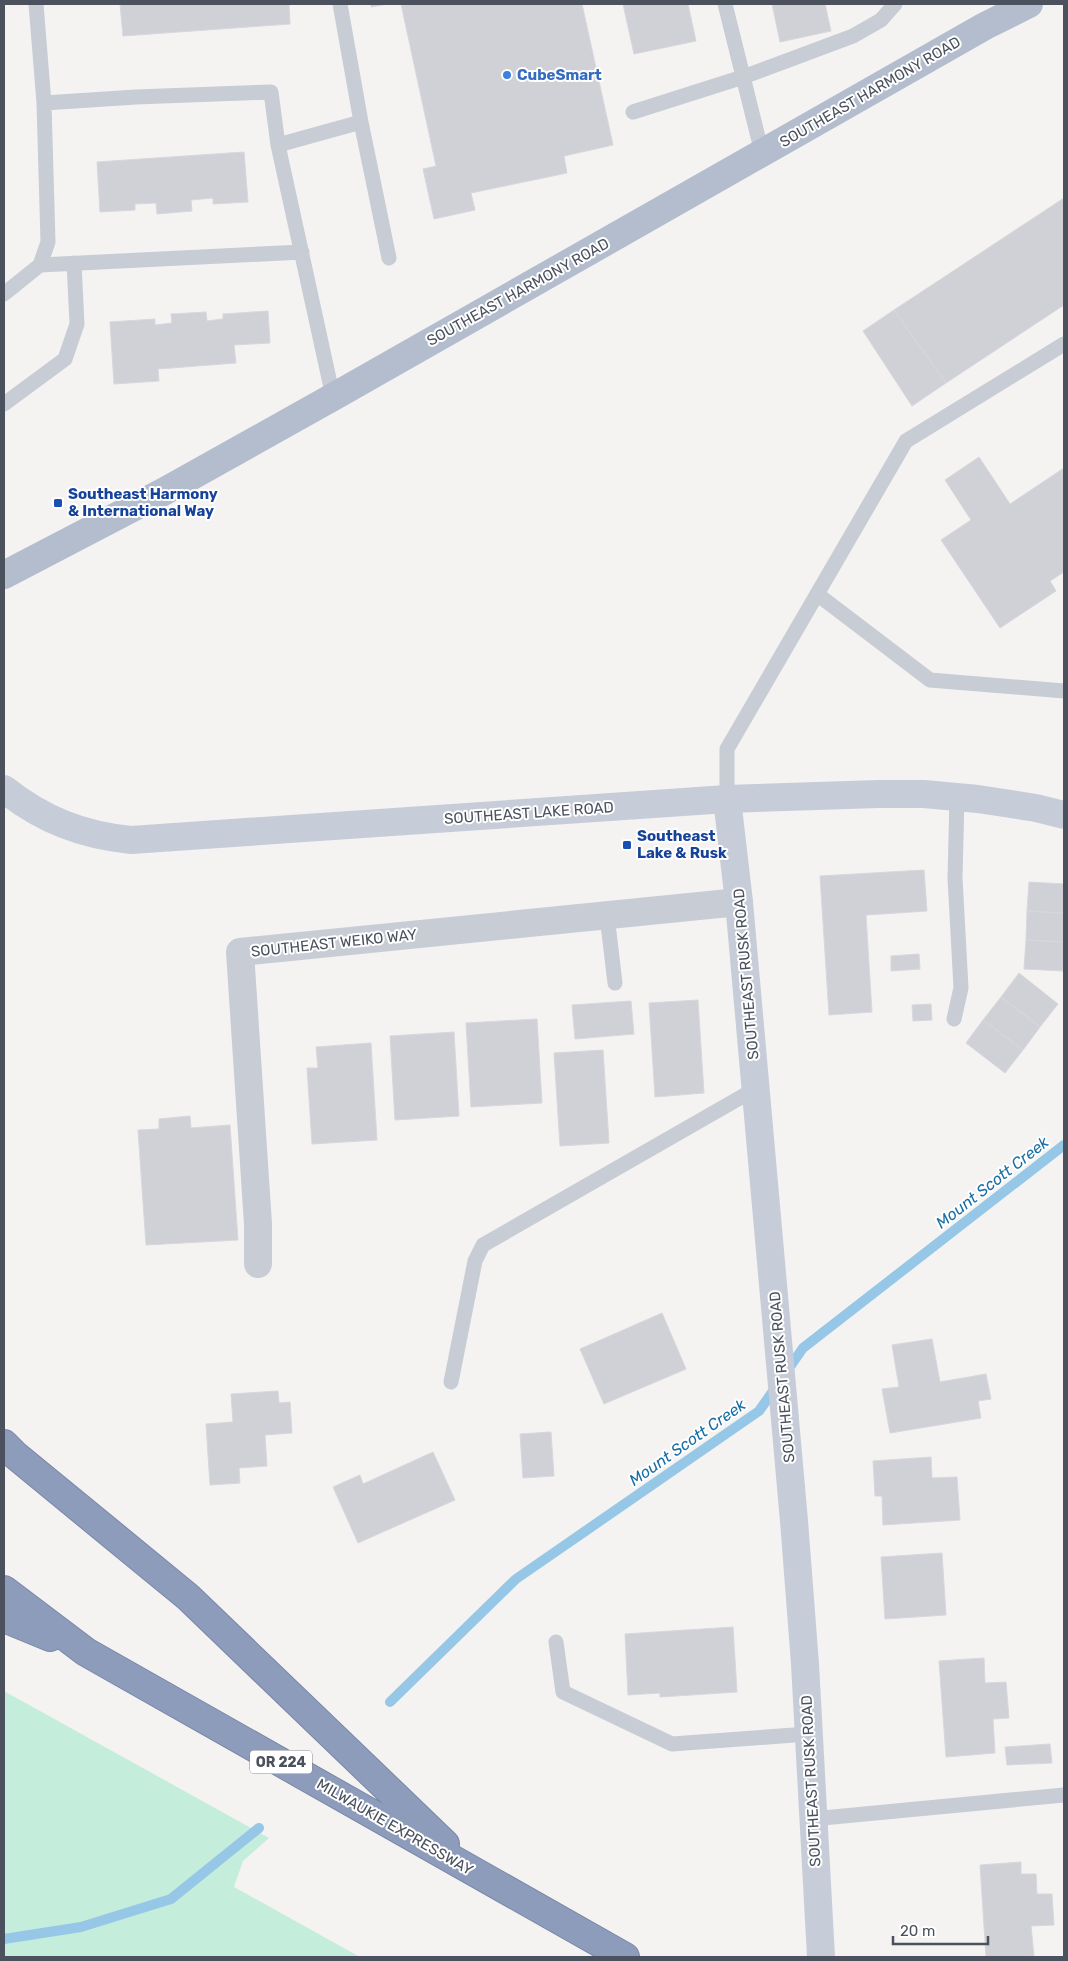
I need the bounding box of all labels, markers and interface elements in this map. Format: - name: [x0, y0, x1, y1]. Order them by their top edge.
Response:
- street label: SOUTHEAST HARMONY ROAD: [776, 33, 964, 151]
- place label: CubeSmart: [517, 66, 602, 84]
- marker: CubeSmart: [501, 69, 513, 81]
- street label: SOUTHEAST HARMONY ROAD: [424, 234, 612, 350]
- place label: Southeast Harmony & International Way: [68, 485, 218, 520]
- marker: Southeast Harmony & International Way: [52, 497, 64, 509]
- street label: SOUTHEAST LAKE ROAD: [444, 798, 614, 828]
- place label: Southeast Lake & Rusk: [637, 827, 727, 862]
- marker: Southeast Lake & Rusk: [621, 839, 633, 851]
- street label: SOUTHEAST RUSK ROAD: [730, 888, 762, 1060]
- street label: SOUTHEAST WEIKO WAY: [250, 925, 418, 961]
- water label: Mount Scott Creek: [932, 1132, 1053, 1232]
- street label: SOUTHEAST RUSK ROAD: [766, 1291, 798, 1463]
- water label: Mount Scott Creek: [625, 1395, 750, 1490]
- street label: SOUTHEAST RUSK ROAD: [798, 1695, 824, 1867]
- road number: OR 224: [250, 1750, 312, 1774]
- street label: MILWAUKIE EXPRESSWAY: [314, 1775, 477, 1879]
- scale bar: [893, 1914, 988, 1946]
- text: 20 m: [900, 1922, 935, 1940]

